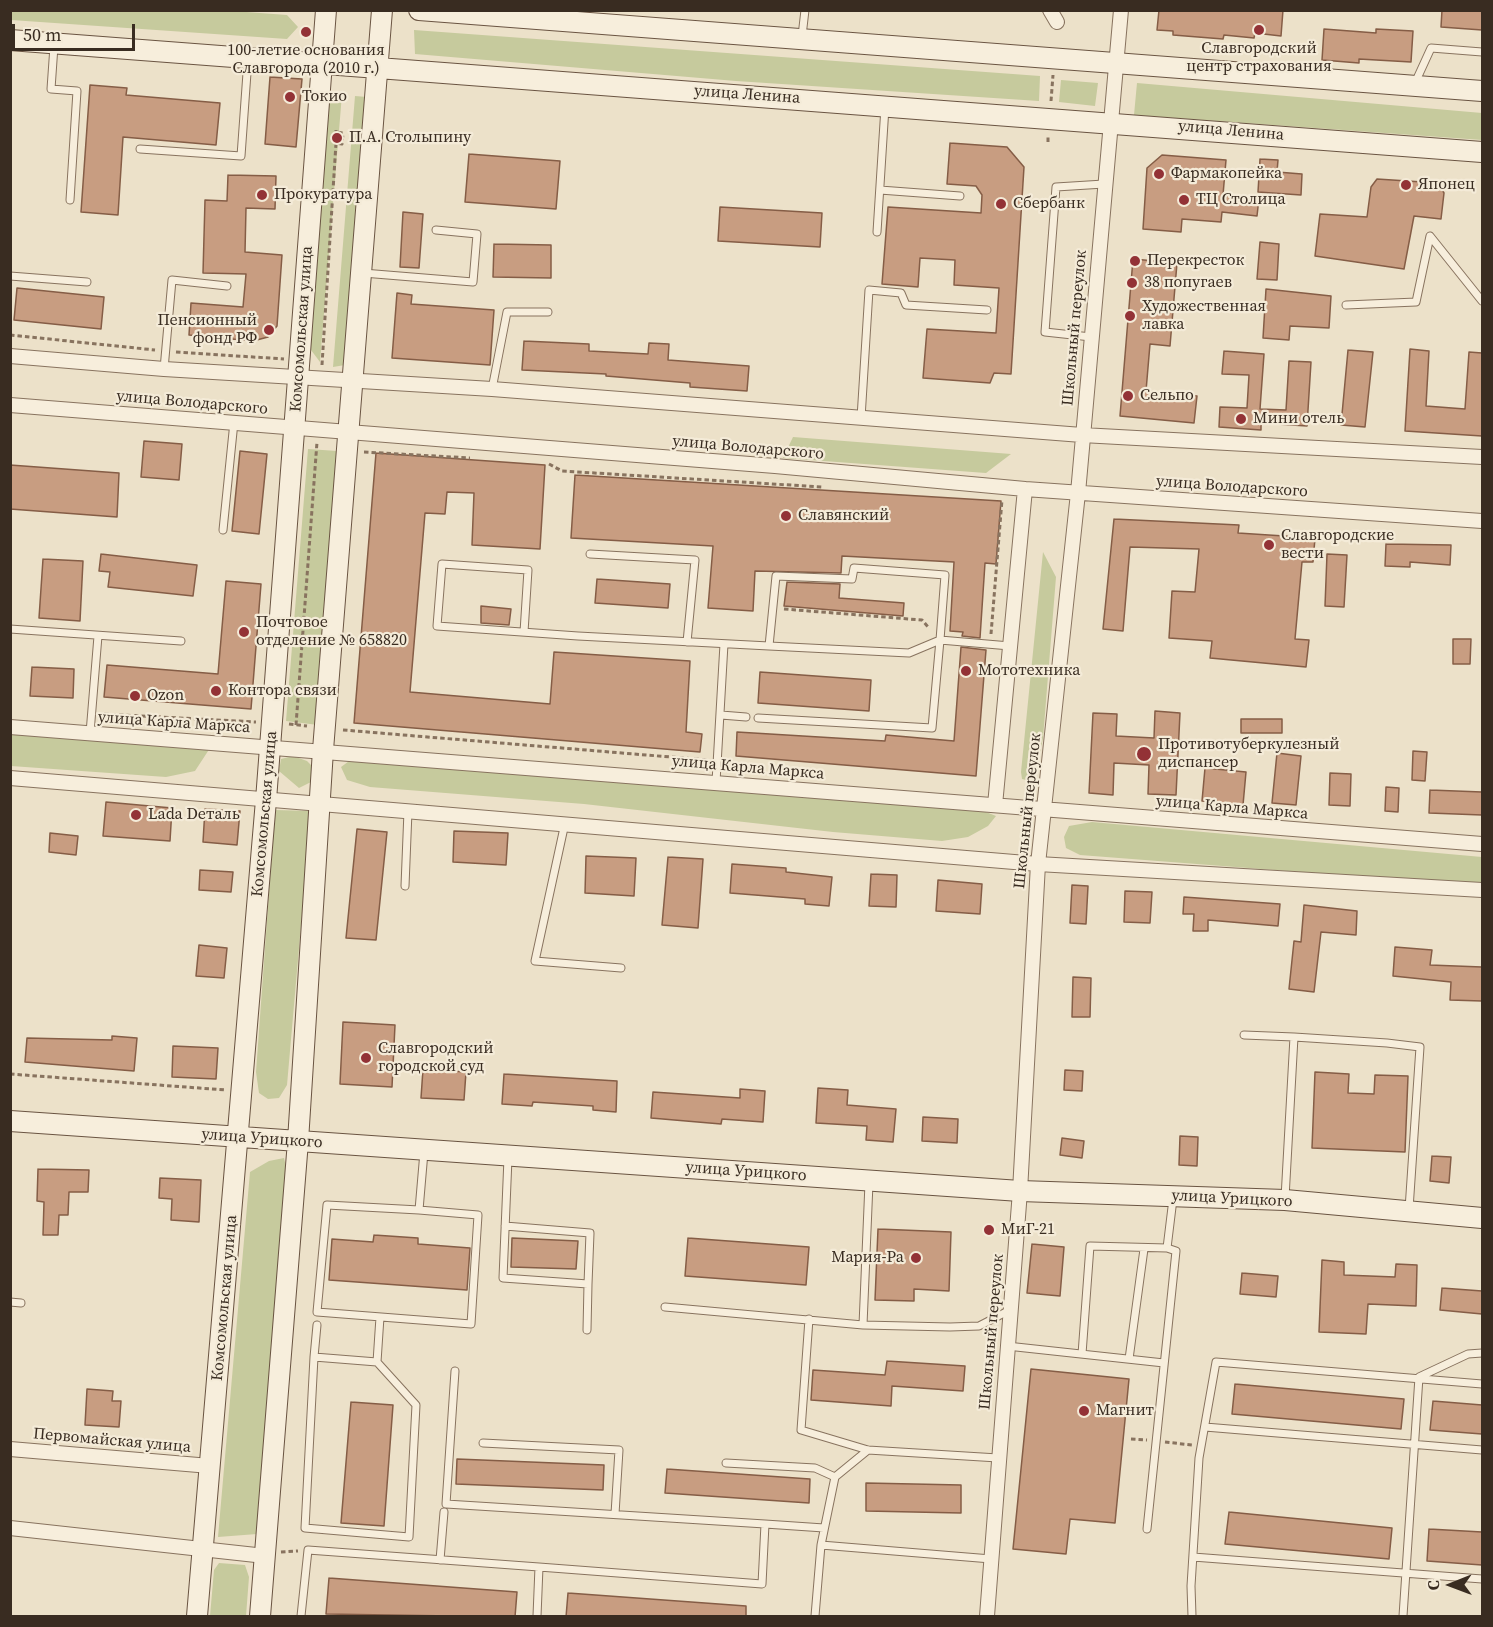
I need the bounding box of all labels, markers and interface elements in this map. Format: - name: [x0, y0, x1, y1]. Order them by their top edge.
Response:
- scale bar: [15, 12, 138, 50]
- text: 50 m: [23, 22, 61, 47]
- marker: Славгородский центр страхования: [1252, 23, 1266, 37]
- marker: 100-летие основания Славгорода (2010 г.): [299, 25, 313, 39]
- place label: Славгородский центр страхования: [1186, 39, 1332, 77]
- place label: 100-летие основания Славгорода (2010 г.): [227, 41, 385, 79]
- street label: улица Ленина: [693, 82, 801, 108]
- place label: Токио: [302, 87, 347, 107]
- marker: Токио: [283, 90, 297, 104]
- street label: улица Ленина: [1177, 117, 1285, 145]
- place label: П.А. Столыпину: [349, 128, 471, 148]
- marker: П.А. Столыпину: [330, 131, 344, 145]
- place label: Фармакопейка: [1171, 164, 1282, 184]
- marker: Фармакопейка: [1152, 167, 1166, 181]
- place label: Японец: [1418, 175, 1475, 195]
- marker: Японец: [1399, 178, 1413, 192]
- place label: Прокуратура: [274, 185, 372, 205]
- marker: Прокуратура: [255, 188, 269, 202]
- place label: ТЦ Столица: [1196, 190, 1286, 210]
- marker: ТЦ Столица: [1177, 193, 1191, 207]
- place label: Сбербанк: [1013, 194, 1085, 214]
- marker: Сбербанк: [994, 197, 1008, 211]
- street label: Комсомольская улица: [287, 245, 317, 413]
- street label: Школьный переулок: [1059, 249, 1091, 407]
- place label: Перекресток: [1147, 251, 1244, 271]
- marker: Перекресток: [1128, 254, 1142, 268]
- place label: 38 попугаев: [1144, 273, 1232, 293]
- marker: 38 попугаев: [1125, 276, 1139, 290]
- place label: Художественная лавка: [1142, 297, 1266, 335]
- marker: Художественная лавка: [1123, 309, 1137, 323]
- place label: Пенсионный фонд РФ: [157, 311, 257, 349]
- marker: Пенсионный фонд РФ: [262, 323, 276, 337]
- place label: Сельпо: [1140, 386, 1194, 406]
- street label: улица Володарского: [115, 387, 269, 419]
- marker: Сельпо: [1121, 389, 1135, 403]
- place label: Мини отель: [1253, 409, 1344, 429]
- marker: Мини отель: [1234, 412, 1248, 426]
- street label: улица Володарского: [671, 432, 825, 464]
- street label: улица Володарского: [1155, 472, 1309, 502]
- place label: Славянский: [798, 506, 889, 526]
- marker: Славянский: [779, 509, 793, 523]
- place label: Славгородские вести: [1281, 526, 1394, 564]
- marker: Славгородские вести: [1262, 538, 1276, 552]
- place label: Почтовое отделение № 658820: [256, 613, 407, 651]
- marker: Почтовое отделение № 658820: [237, 625, 251, 639]
- place label: Мототехника: [978, 661, 1080, 681]
- marker: Мототехника: [959, 664, 973, 678]
- place label: Контора связи: [228, 681, 337, 701]
- marker: Контора связи: [209, 684, 223, 698]
- place label: Ozon: [147, 686, 184, 706]
- marker: Ozon: [128, 689, 142, 703]
- street label: улица Карла Маркса: [97, 708, 251, 738]
- street label: Комсомольская улица: [248, 730, 282, 898]
- street label: Школьный переулок: [1010, 732, 1046, 890]
- place label: Противотуберкулезный диспансер: [1158, 735, 1339, 773]
- marker: Противотуберкулезный диспансер: [1135, 745, 1153, 763]
- street label: улица Карла Маркса: [671, 752, 825, 784]
- street label: улица Карла Маркса: [1155, 792, 1309, 824]
- place label: Lada Dеталь: [148, 805, 240, 825]
- marker: Lada Dеталь: [129, 808, 143, 822]
- place label: Славгородский городской суд: [378, 1039, 494, 1077]
- marker: Славгородский городской суд: [359, 1051, 373, 1065]
- street label: улица Урицкого: [201, 1125, 323, 1153]
- street label: улица Урицкого: [685, 1158, 807, 1186]
- street label: улица Урицкого: [1171, 1186, 1293, 1212]
- street label: Комсомольская улица: [208, 1214, 242, 1382]
- place label: МиГ-21: [1001, 1220, 1055, 1240]
- marker: МиГ-21: [982, 1223, 996, 1237]
- place label: Мария-Ра: [831, 1248, 904, 1268]
- marker: Мария-Ра: [909, 1251, 923, 1265]
- street label: Школьный переулок: [976, 1253, 1008, 1411]
- place label: Магнит: [1096, 1401, 1154, 1421]
- marker: Магнит: [1077, 1404, 1091, 1418]
- street label: Первомайская улица: [32, 1425, 192, 1457]
- north arrow: [1421, 1555, 1481, 1615]
- text: С: [1422, 1580, 1444, 1590]

